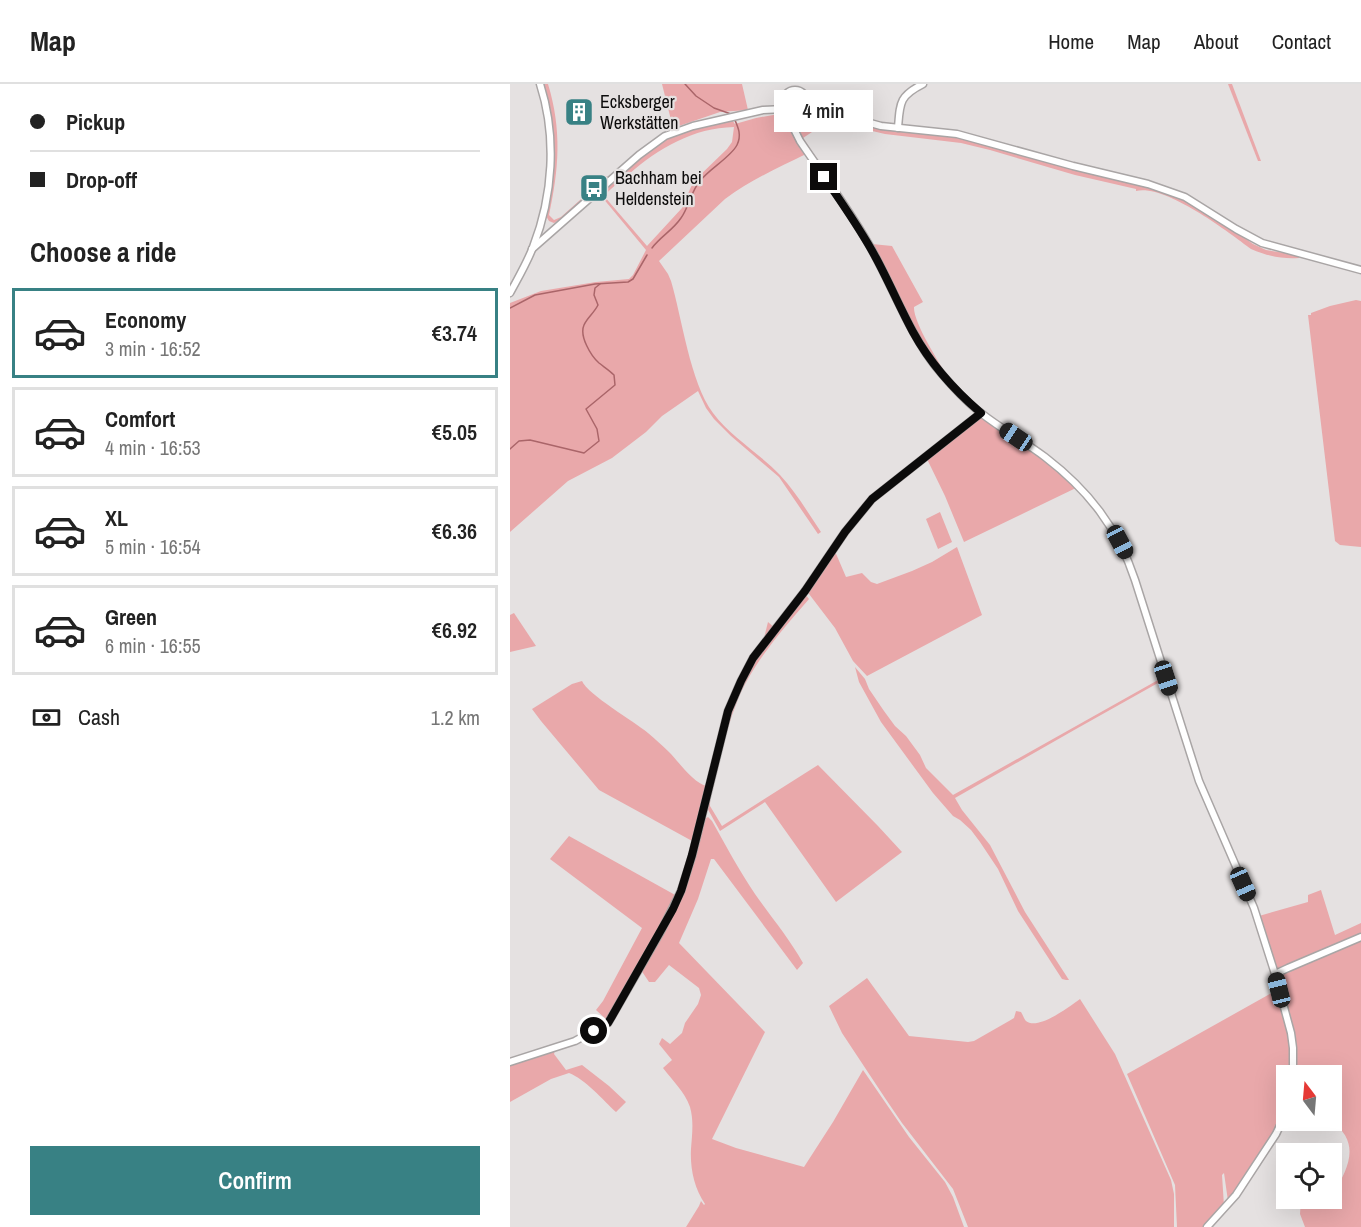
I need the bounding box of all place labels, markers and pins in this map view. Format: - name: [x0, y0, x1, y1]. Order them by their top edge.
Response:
- place label: Ecksberger Werkstätten: [600, 89, 679, 135]
- building icon: Ecksberger Werkstätten: [563, 96, 595, 128]
- place label: Bachham bei Heldenstein: [615, 165, 702, 211]
- bus stop icon: Bachham bei Heldenstein: [578, 172, 610, 204]

